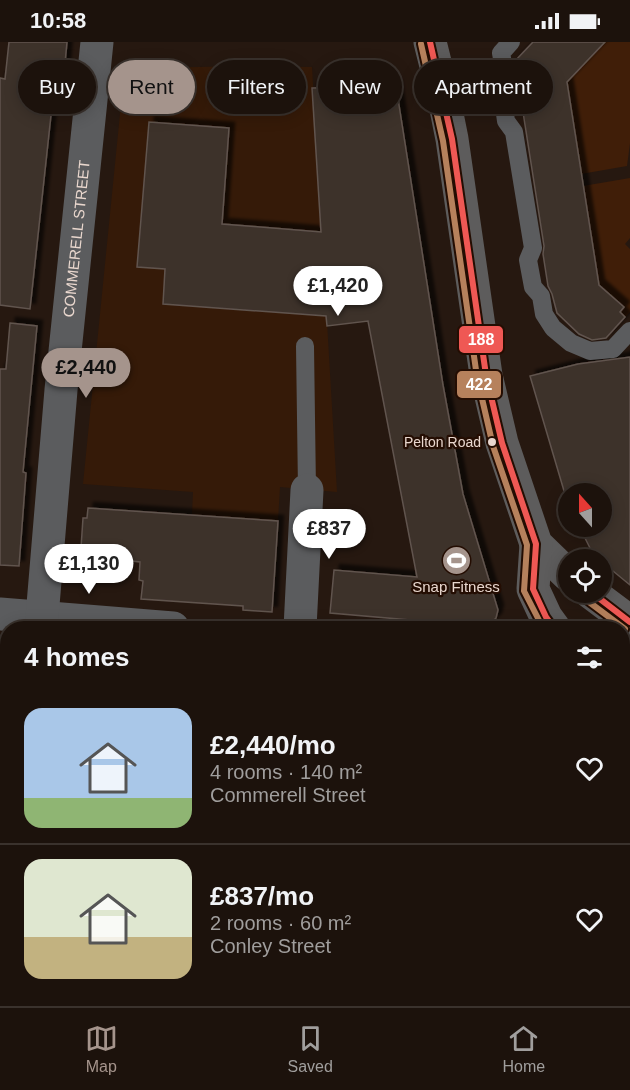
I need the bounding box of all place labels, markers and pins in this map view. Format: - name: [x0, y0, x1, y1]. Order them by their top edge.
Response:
- pin: £1,420: [289, 266, 387, 317]
- pin: £2,440: [37, 348, 135, 399]
- place label: Pelton Road: [404, 434, 481, 450]
- marker: Pelton Road: [486, 436, 498, 448]
- pin: £837: [293, 509, 365, 560]
- pin: £1,130: [40, 544, 138, 595]
- sports icon: Snap Fitness: [440, 544, 472, 576]
- place label: Snap Fitness: [412, 578, 500, 595]

